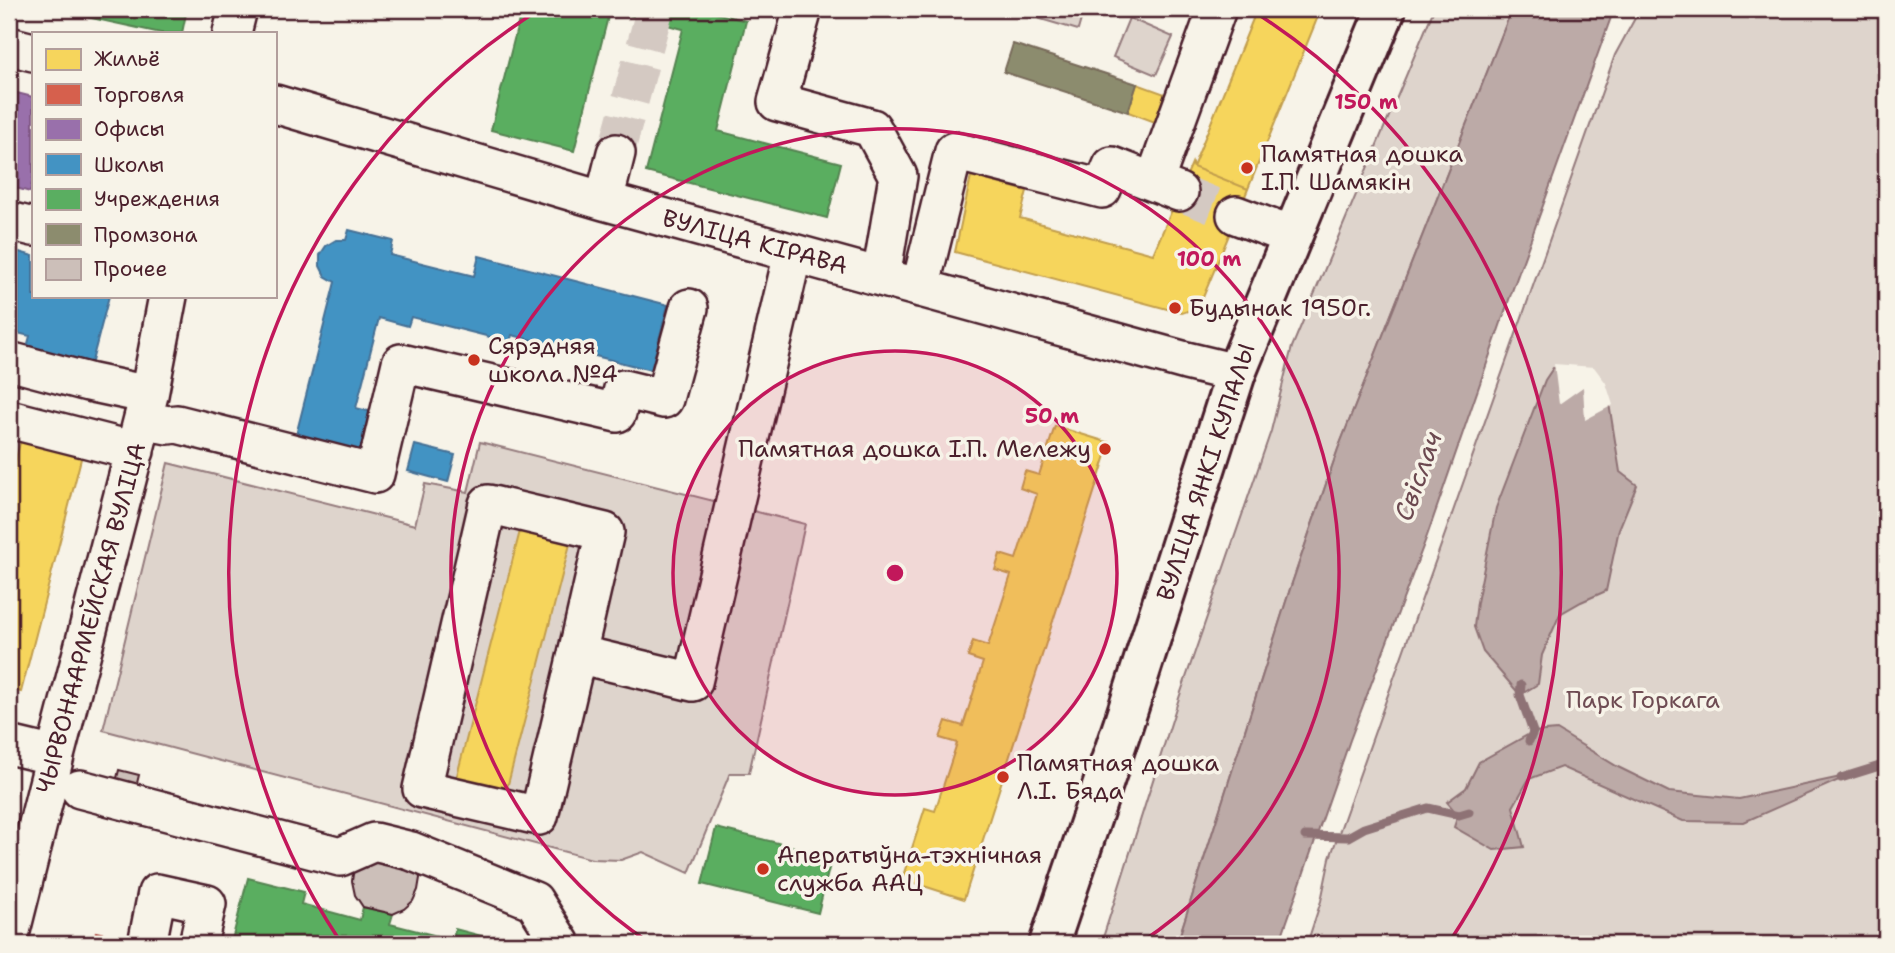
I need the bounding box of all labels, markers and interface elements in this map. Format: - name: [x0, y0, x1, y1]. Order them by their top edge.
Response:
- legend: [32, 32, 276, 298]
- text: Жильё: [94, 45, 160, 73]
- text: Торговля: [94, 81, 184, 109]
- text: 150 m: [1334, 88, 1398, 116]
- text: Офисы: [94, 115, 165, 143]
- place label: Памятная дошка І.П. Шамякін: [1261, 138, 1463, 198]
- text: Школы: [94, 151, 164, 179]
- marker: Памятная дошка І.П. Шамякін: [1239, 160, 1255, 176]
- text: Учреждения: [94, 185, 220, 213]
- street label: ВУЛІЦА КІРАВА: [659, 202, 851, 282]
- text: Промзона: [94, 221, 197, 249]
- text: 100 m: [1177, 245, 1241, 273]
- text: Прочее: [94, 255, 167, 283]
- place label: Будынак 1950г.: [1189, 292, 1371, 324]
- marker: Будынак 1950г.: [1167, 300, 1183, 316]
- place label: Сярэдняя школа №4: [488, 330, 618, 390]
- street label: ВУЛІЦА ЯНКІ КУПАЛЫ: [1149, 339, 1263, 605]
- marker: Сярэдняя школа №4: [466, 352, 482, 368]
- text: 50 m: [1025, 402, 1079, 430]
- water label: Свіслач: [1385, 426, 1450, 526]
- place label: Памятная дошка І.П. Мележу: [738, 433, 1091, 465]
- street label: ЧЫРВОНААРМЕЙСКАЯ ВУЛІЦА: [29, 439, 153, 797]
- marker: Памятная дошка І.П. Мележу: [1097, 441, 1113, 457]
- centre of rings: [883, 561, 907, 585]
- park label: Парк Горкага: [1566, 684, 1720, 716]
- place label: Памятная дошка Л.І. Бяда: [1017, 747, 1219, 807]
- marker: Памятная дошка Л.І. Бяда: [995, 769, 1011, 785]
- place label: Аператыўна-тэхнічная служба ААЦ: [777, 839, 1042, 899]
- marker: Аператыўна-тэхнічная служба ААЦ: [755, 861, 771, 877]

